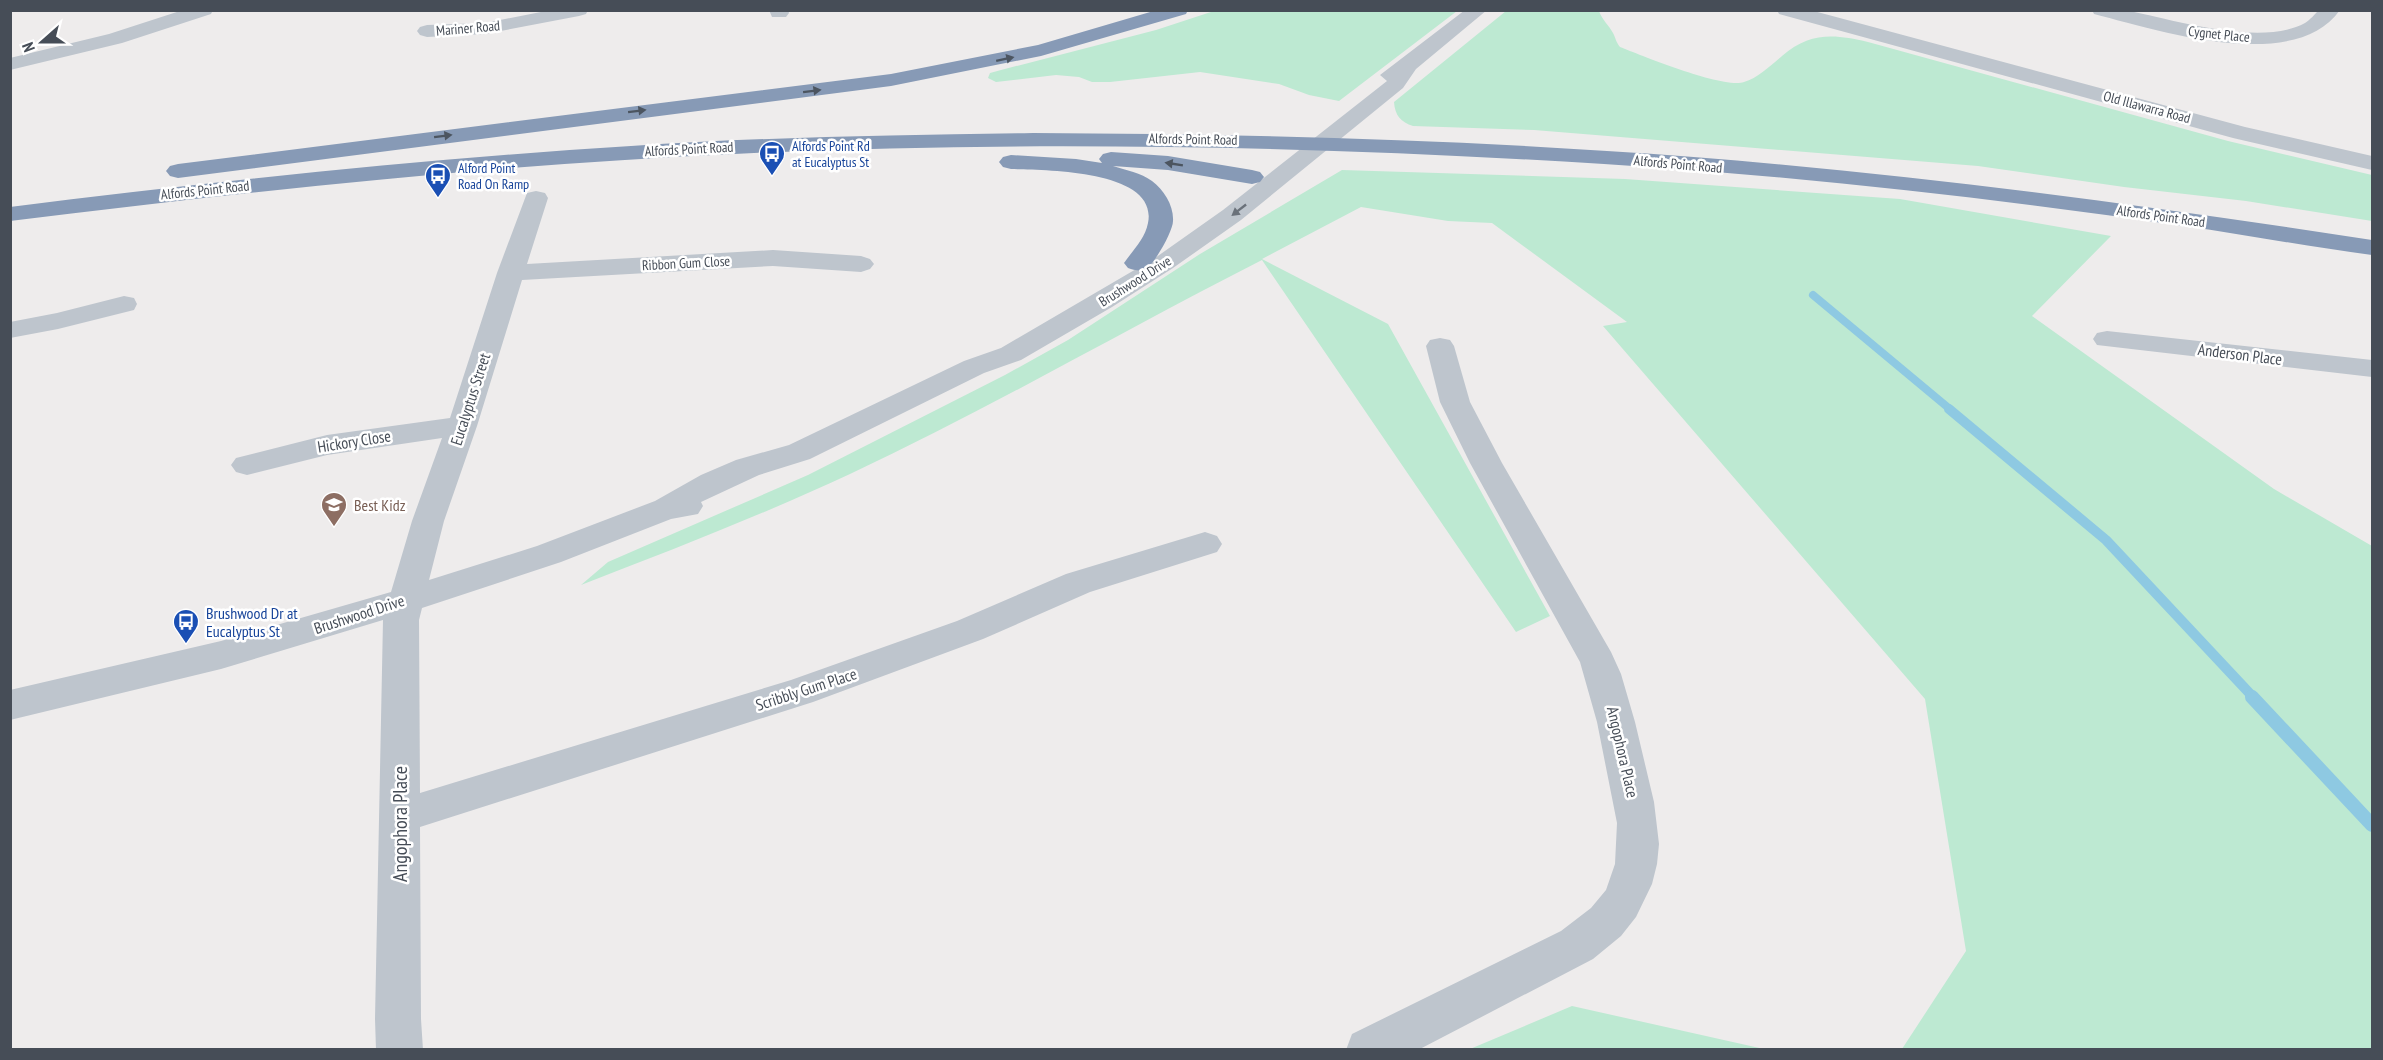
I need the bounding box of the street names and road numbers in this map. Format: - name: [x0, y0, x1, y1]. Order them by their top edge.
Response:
- street label: Mariner Road: [435, 16, 501, 40]
- street label: Cygnet Place: [2187, 22, 2251, 46]
- street label: Old Illawarra Road: [2102, 87, 2192, 127]
- street label: Alfords Point Road: [1148, 129, 1238, 149]
- street label: Alfords Point Road: [644, 138, 734, 160]
- street label: Alfords Point Road: [1633, 151, 1723, 177]
- street label: Alfords Point Road: [160, 176, 250, 204]
- street label: Alfords Point Road: [2116, 201, 2206, 231]
- street label: Ribbon Gum Close: [641, 252, 731, 274]
- street label: Brushwood Drive: [1095, 252, 1175, 310]
- street label: Anderson Place: [2197, 339, 2283, 369]
- street label: Eucalyptus Street: [446, 350, 495, 448]
- street label: Hickory Close: [316, 425, 392, 457]
- street label: Brushwood Drive: [311, 590, 407, 638]
- street label: Scribbly Gum Place: [753, 663, 859, 715]
- street label: Angophora Place: [1603, 704, 1643, 800]
- street label: Angophora Place: [387, 766, 413, 882]

